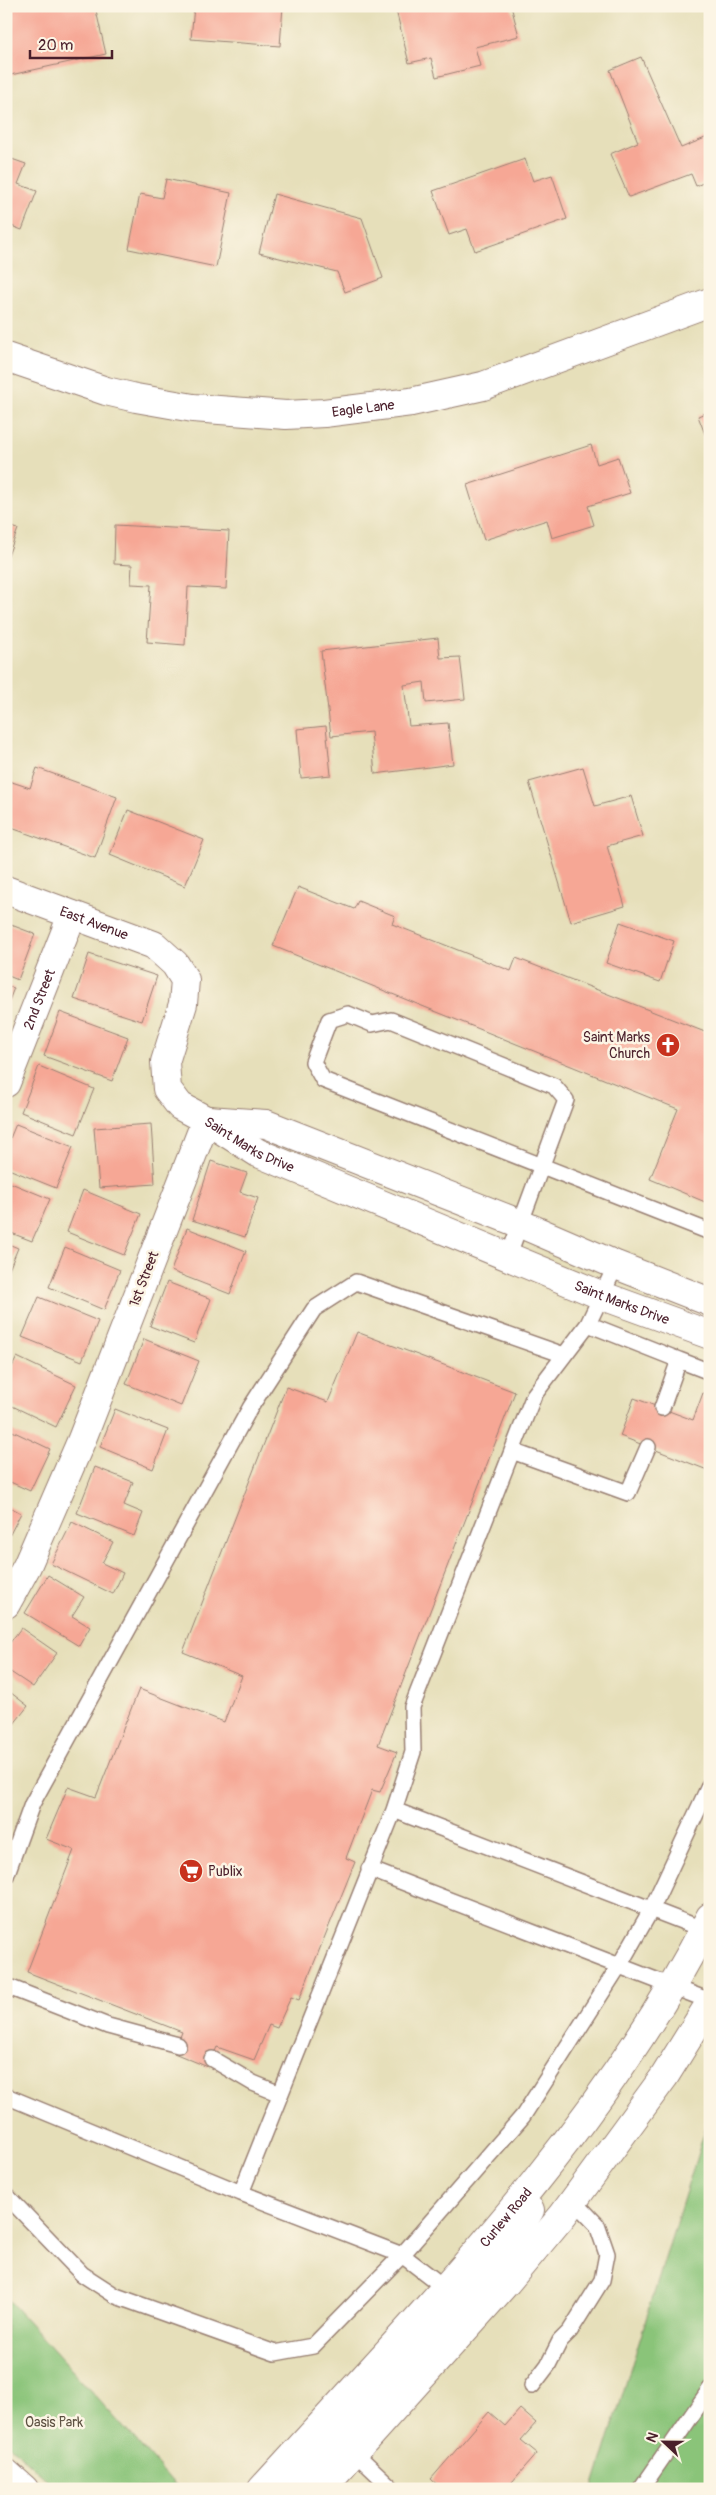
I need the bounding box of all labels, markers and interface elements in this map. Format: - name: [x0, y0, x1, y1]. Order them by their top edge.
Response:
- scale bar: [30, 28, 112, 60]
- text: 20 m: [38, 36, 73, 55]
- street label: Eagle Lane: [331, 396, 395, 420]
- street label: East Avenue: [57, 902, 131, 943]
- street label: 2nd Street: [19, 966, 59, 1032]
- place label: Saint Marks Church: [583, 1029, 651, 1062]
- church icon: Saint Marks Church: [655, 1032, 681, 1058]
- street label: Saint Marks Drive: [201, 1113, 297, 1176]
- street label: 1st Street: [126, 1248, 163, 1309]
- street label: Saint Marks Drive: [572, 1277, 672, 1328]
- supermarket icon: Publix: [178, 1858, 204, 1884]
- place label: Publix: [208, 1863, 242, 1880]
- street label: Curlew Road: [476, 2184, 535, 2251]
- park label: Oasis Park: [25, 2414, 83, 2431]
- north arrow: [638, 2418, 688, 2468]
- text: N: [643, 2430, 662, 2445]

